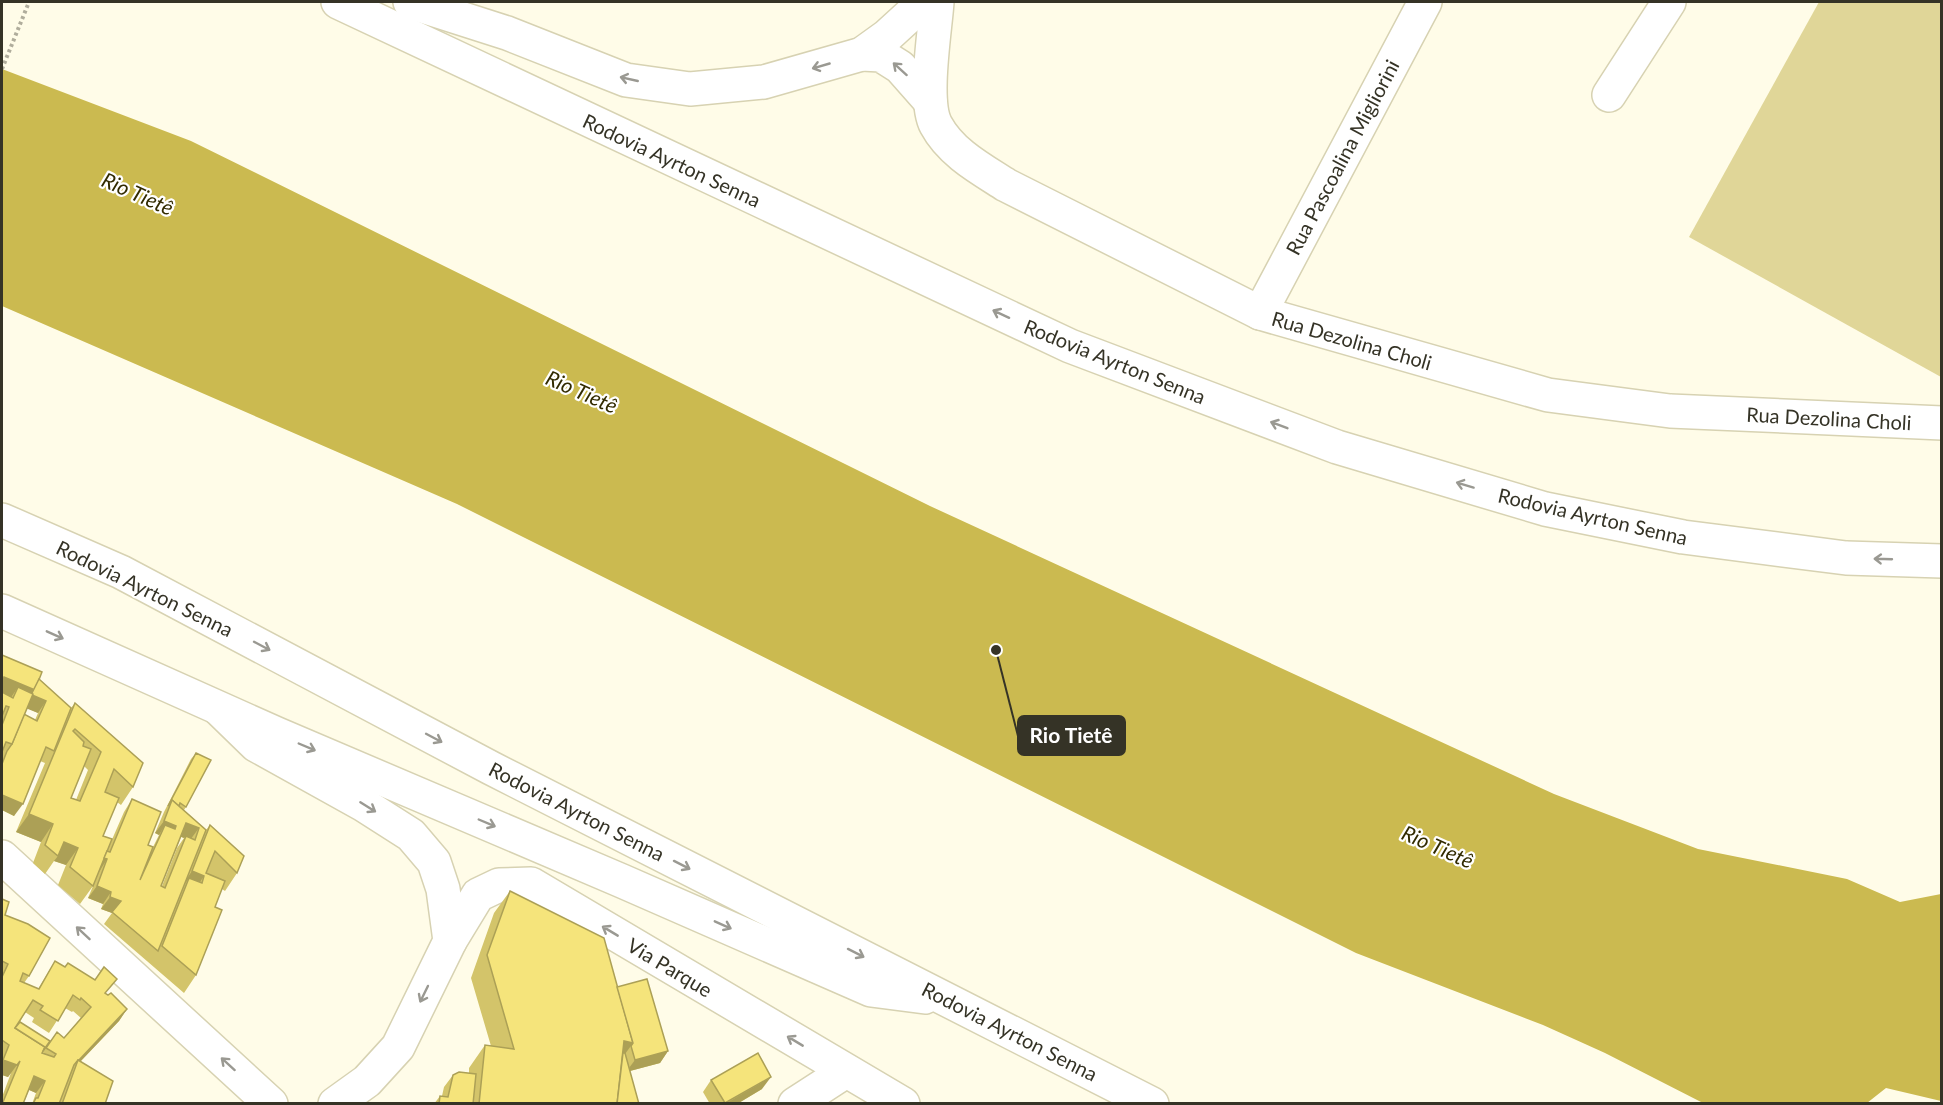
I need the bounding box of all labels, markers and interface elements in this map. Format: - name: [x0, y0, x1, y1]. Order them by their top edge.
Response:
- street label: Rua Pascoalina Migliorini: [1280, 55, 1404, 259]
- one-way arrow: [812, 61, 831, 72]
- one-way arrow: [893, 62, 908, 76]
- one-way arrow: [620, 73, 639, 85]
- street label: Rodovia Ayrton Senna: [579, 108, 765, 212]
- water label: Rio Tietê: [98, 166, 178, 220]
- street label: Rua Dezolina Choli: [1269, 306, 1435, 374]
- one-way arrow: [992, 307, 1010, 319]
- street label: Rodovia Ayrton Senna: [1021, 314, 1209, 408]
- water label: Rio Tietê: [542, 364, 622, 418]
- street label: Rua Dezolina Choli: [1746, 402, 1912, 434]
- one-way arrow: [1270, 419, 1289, 430]
- one-way arrow: [1456, 479, 1475, 490]
- street label: Rodovia Ayrton Senna: [1496, 483, 1690, 549]
- street label: Rodovia Ayrton Senna: [53, 535, 237, 641]
- one-way arrow: [1874, 553, 1894, 565]
- one-way arrow: [46, 630, 64, 641]
- one-way arrow: [252, 641, 270, 652]
- callout: Rio Tietê: [1018, 716, 1125, 755]
- text: Rio Tietê: [1029, 722, 1113, 747]
- one-way arrow: [425, 732, 442, 744]
- one-way arrow: [297, 742, 316, 753]
- street label: Rodovia Ayrton Senna: [485, 756, 669, 866]
- one-way arrow: [359, 802, 376, 814]
- one-way arrow: [477, 818, 495, 829]
- water label: Rio Tietê: [1398, 819, 1478, 873]
- one-way arrow: [673, 859, 691, 871]
- one-way arrow: [714, 920, 732, 932]
- one-way arrow: [602, 925, 619, 937]
- one-way arrow: [76, 926, 91, 940]
- street label: Via Parque: [623, 932, 717, 1002]
- one-way arrow: [847, 947, 865, 959]
- street label: Rodovia Ayrton Senna: [918, 976, 1102, 1086]
- one-way arrow: [418, 984, 429, 1002]
- one-way arrow: [787, 1035, 804, 1047]
- one-way arrow: [220, 1057, 235, 1071]

